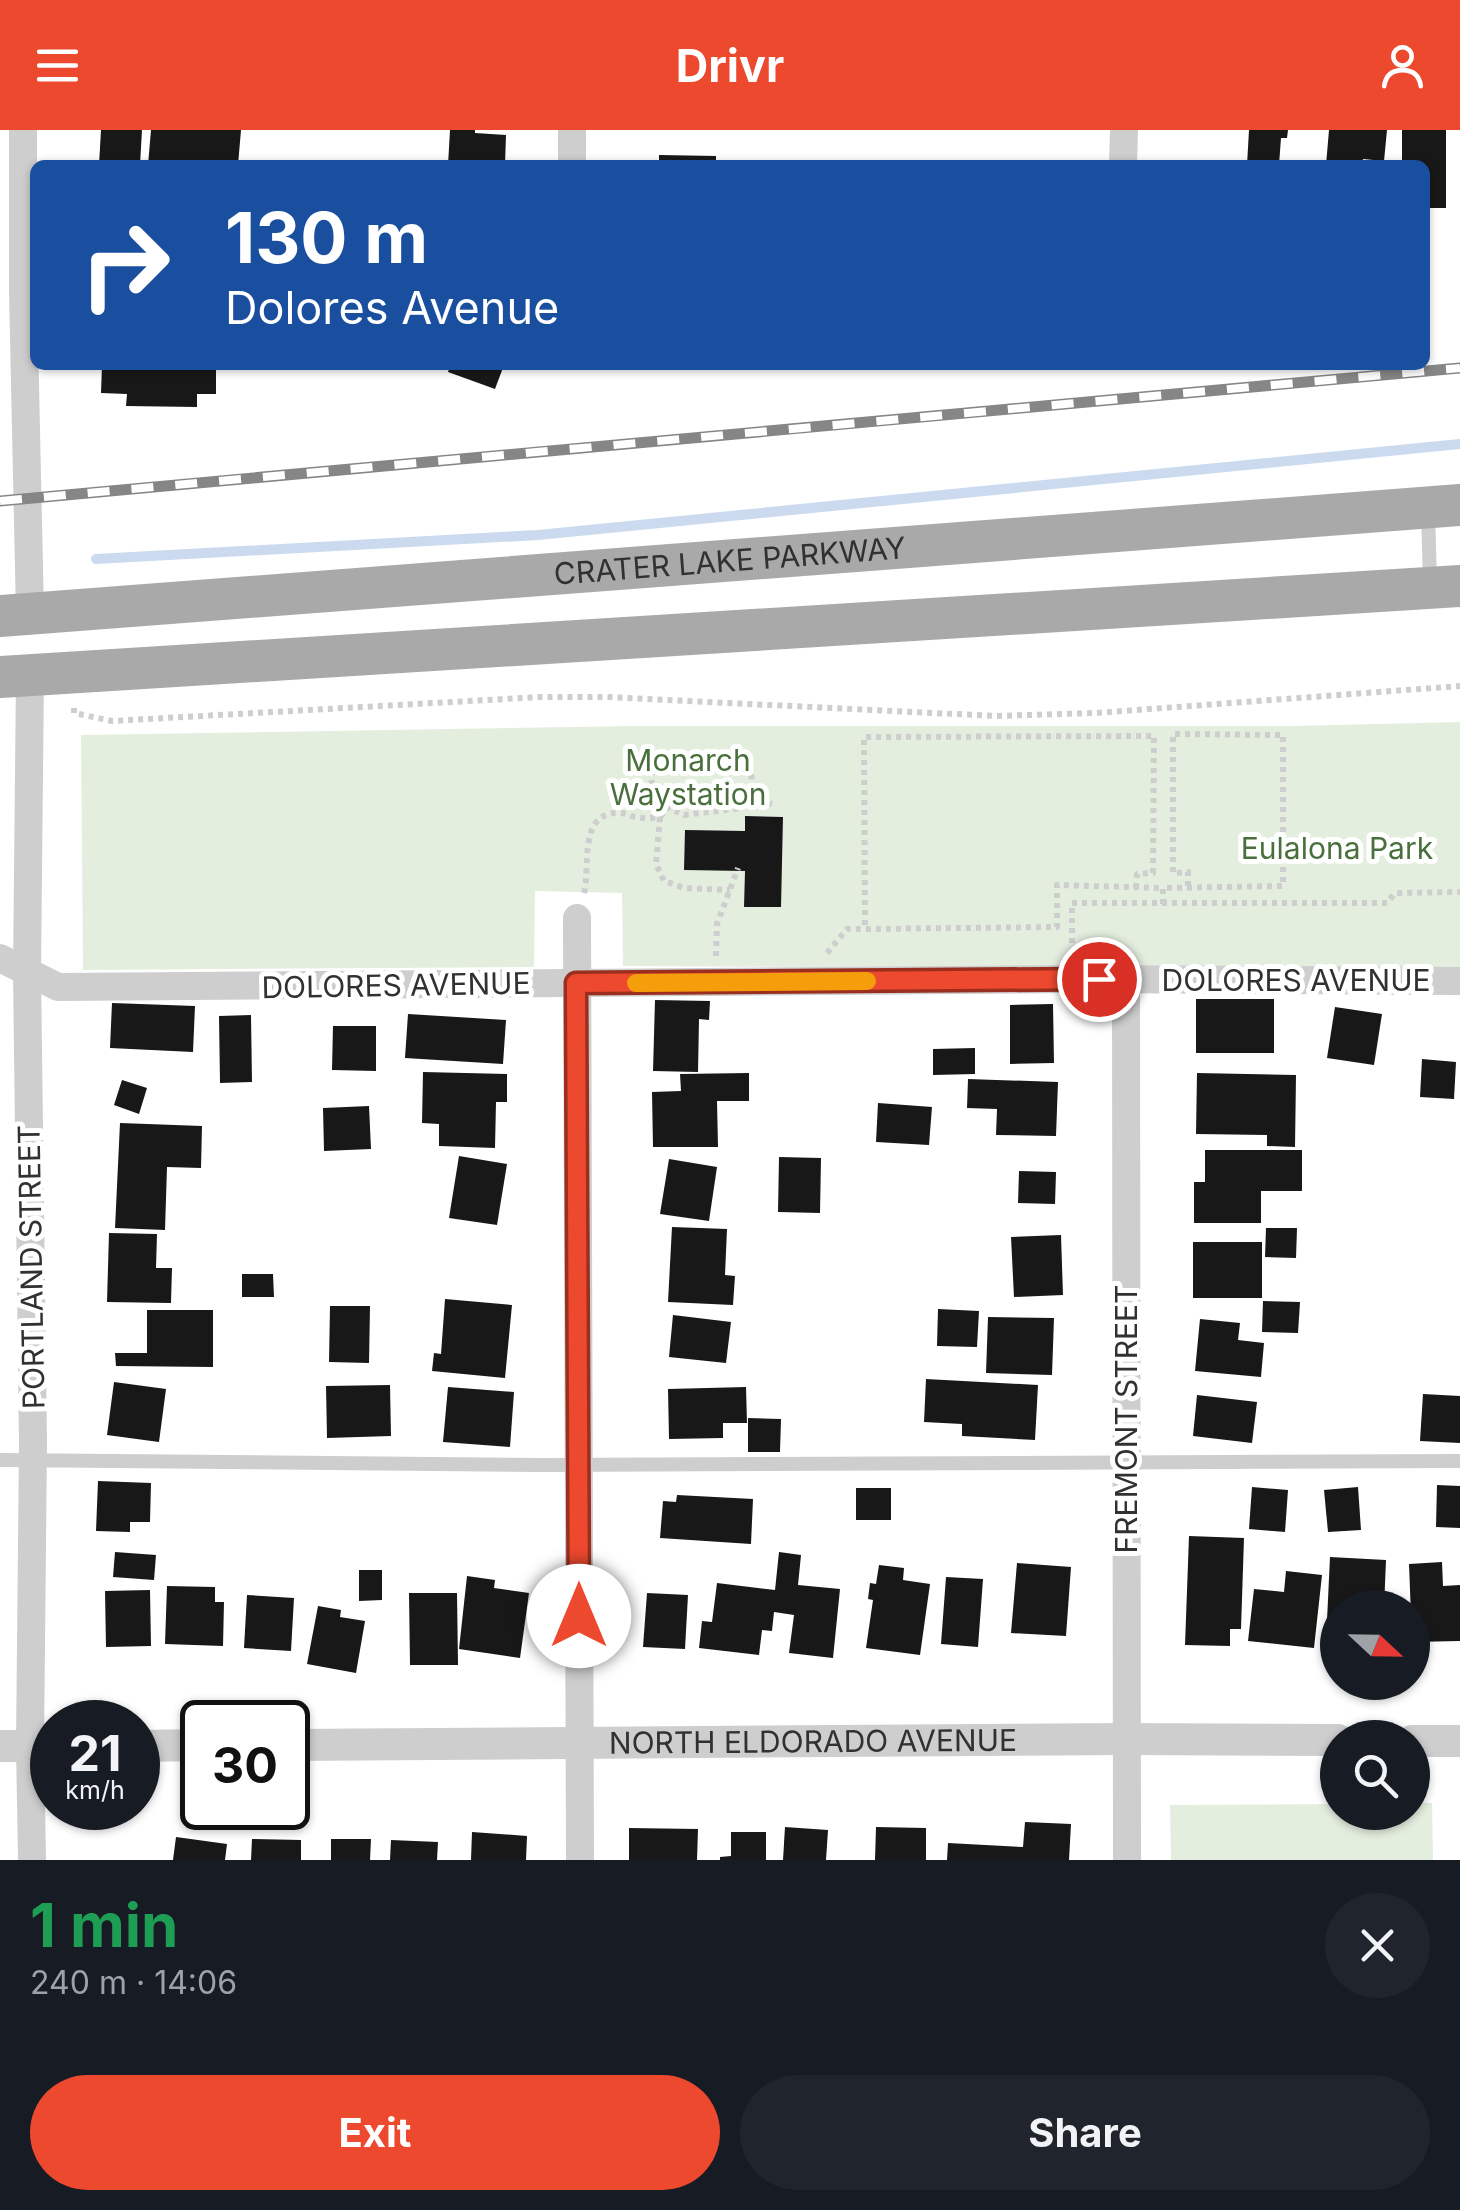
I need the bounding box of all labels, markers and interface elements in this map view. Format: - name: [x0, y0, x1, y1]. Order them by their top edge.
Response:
- icon: menu: [30, 38, 85, 93]
- text: Drivr: [676, 38, 784, 93]
- icon: person: [1375, 38, 1430, 93]
- text: 130 m: [225, 195, 428, 280]
- icon: right: [60, 200, 190, 330]
- text: Dolores Avenue: [225, 280, 559, 335]
- street label: CRATER LAKE PARKWAY: [553, 529, 907, 592]
- park label: Monarch Waystation: [610, 742, 766, 812]
- park label: Eulalona Park: [1241, 830, 1434, 866]
- pin: [1057, 937, 1142, 1022]
- icon: arrive: [1072, 952, 1127, 1007]
- street label: DOLORES AVENUE: [1161, 962, 1431, 998]
- street label: DOLORES AVENUE: [261, 965, 531, 1005]
- street label: PORTLAND STREET: [11, 1124, 51, 1410]
- street label: FREMONT STREET: [1108, 1285, 1144, 1553]
- position arrow: [527, 1564, 631, 1668]
- north arrow: [1320, 1590, 1430, 1700]
- map controls: [1320, 1590, 1430, 1830]
- speed limit sign: 30: [180, 1700, 310, 1830]
- button: search: [1320, 1720, 1430, 1830]
- street label: NORTH ELDORADO AVENUE: [609, 1722, 1017, 1761]
- text: 21: [68, 1723, 122, 1783]
- text: km/h: [65, 1775, 125, 1805]
- text: 1 min: [30, 1889, 178, 1961]
- button: close: [1325, 1893, 1430, 1998]
- text: 240 m · 14:06: [30, 1963, 237, 2002]
- button: Exit: [30, 2075, 720, 2190]
- button: Share: [740, 2075, 1430, 2190]

